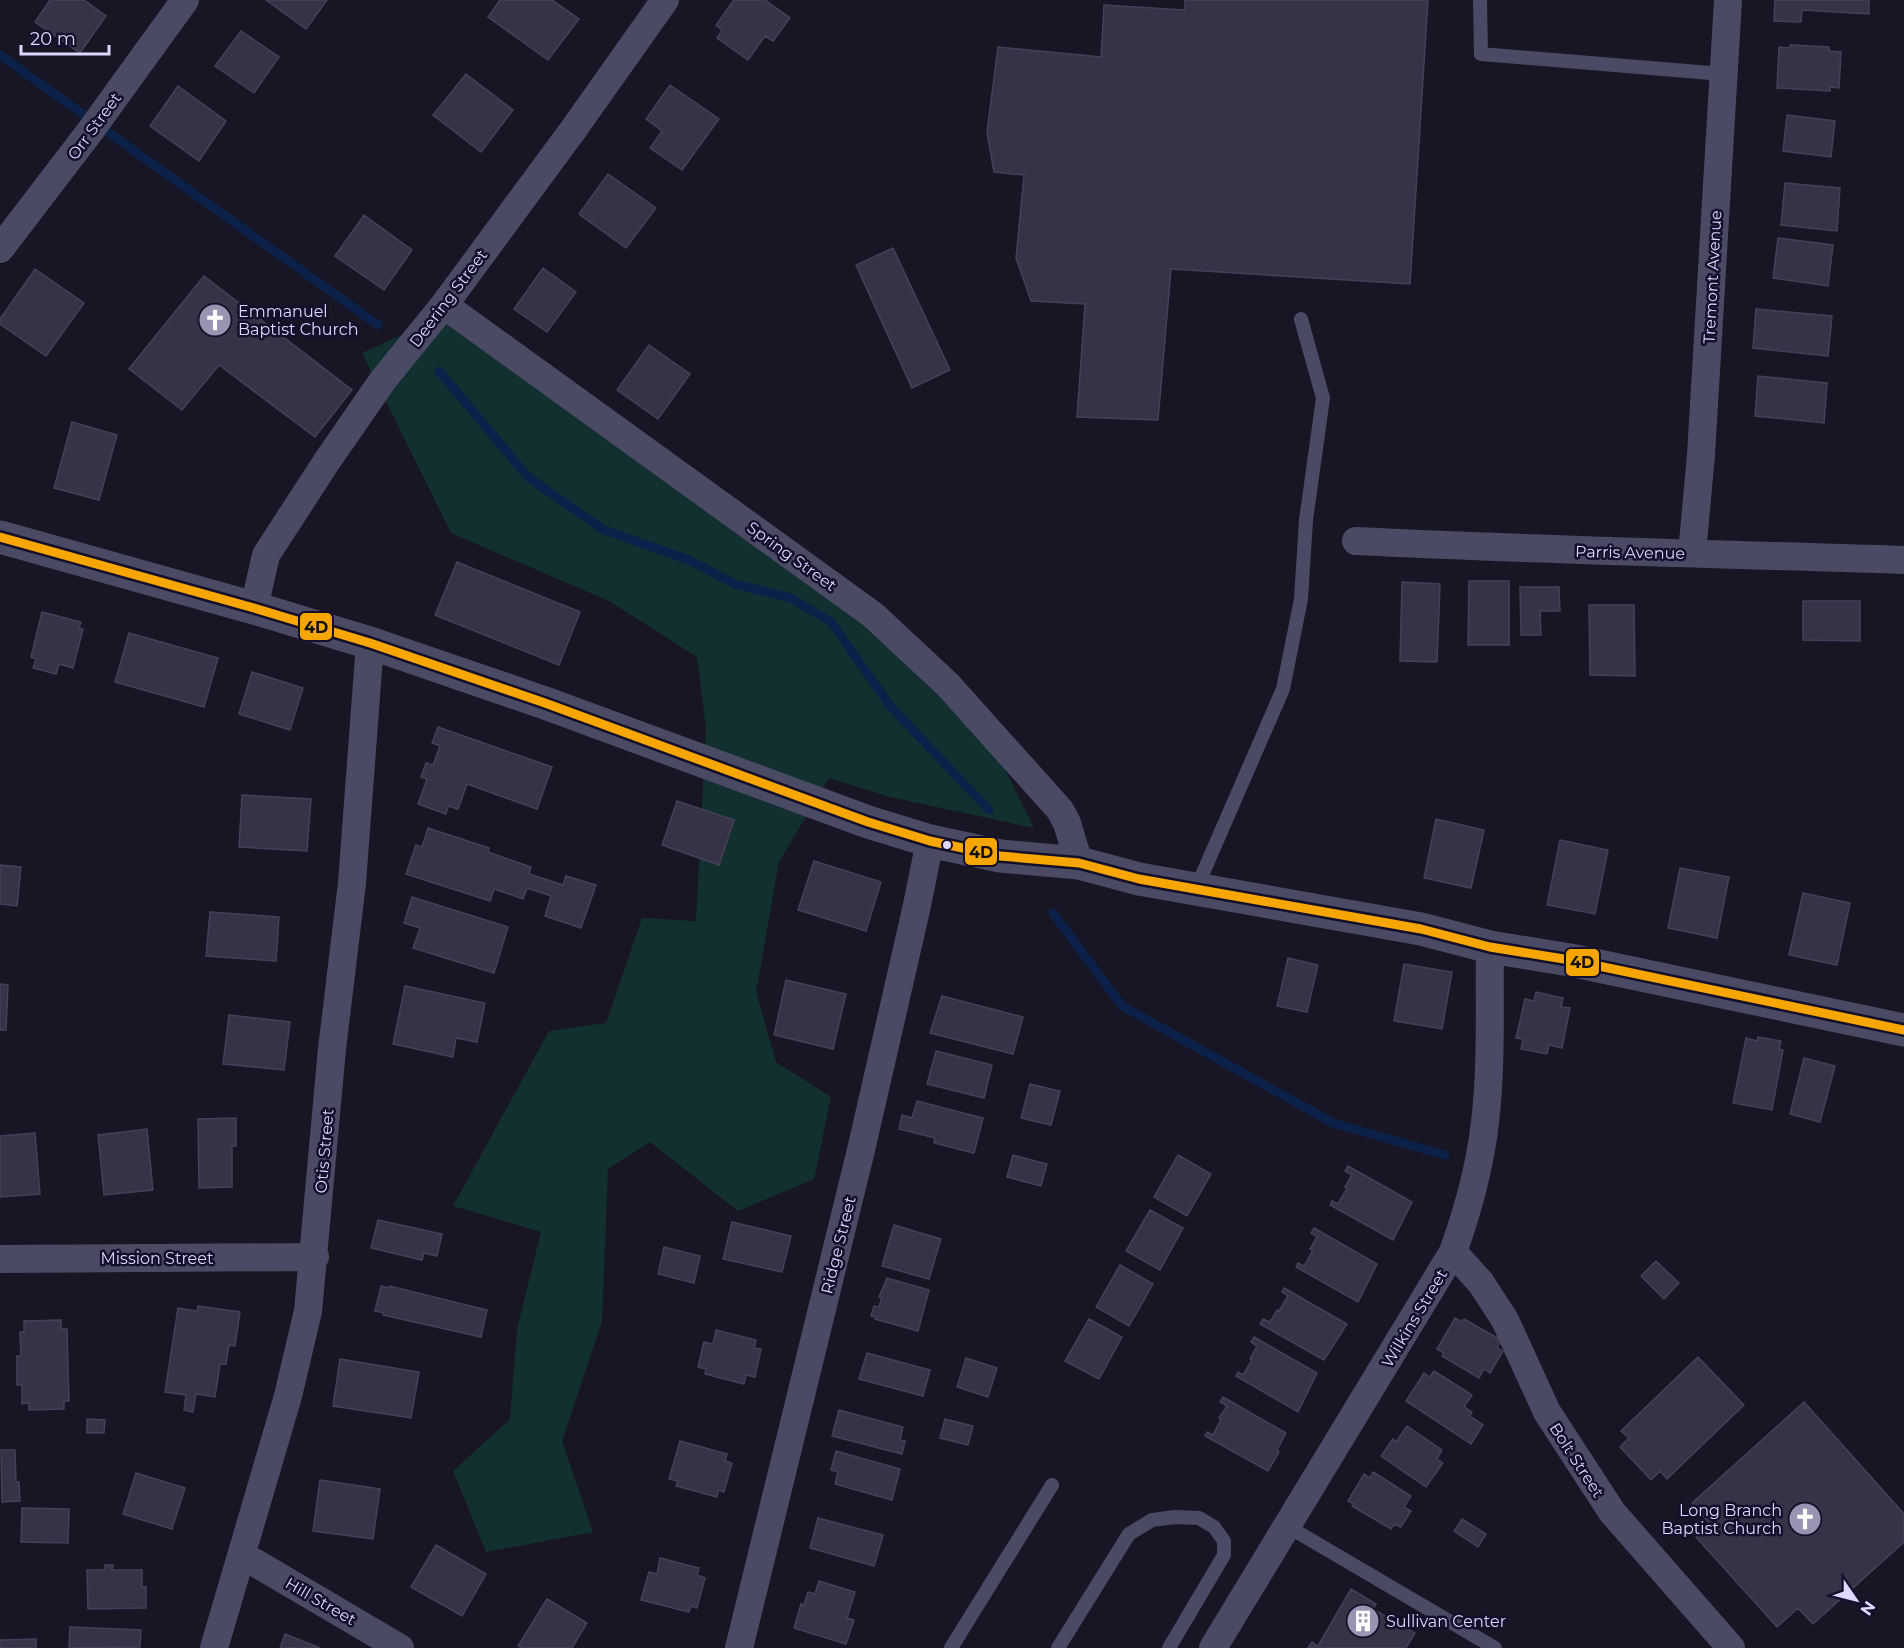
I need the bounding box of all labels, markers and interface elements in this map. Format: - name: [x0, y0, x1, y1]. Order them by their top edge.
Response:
- scale bar: [21, 18, 110, 56]
- text: 20 m: [30, 28, 76, 50]
- street label: Orr Street: [64, 88, 126, 164]
- street label: Tremont Avenue: [1700, 210, 1725, 344]
- street label: Deering Street: [405, 245, 492, 351]
- church icon: Emmanuel Baptist Church: [197, 302, 233, 338]
- place label: Emmanuel Baptist Church: [238, 302, 358, 339]
- street label: Spring Street: [743, 518, 840, 595]
- street label: Parris Avenue: [1575, 542, 1685, 563]
- line badge: 4D: [299, 612, 333, 641]
- text: 4D: [304, 618, 328, 637]
- line badge: 4D: [964, 837, 998, 866]
- unlabelled marker: [941, 839, 953, 851]
- text: 4D: [969, 843, 993, 862]
- line badge: 4D: [1565, 948, 1600, 977]
- text: 4D: [1570, 953, 1594, 972]
- street label: Otis Street: [311, 1108, 338, 1194]
- street label: Ridge Street: [817, 1194, 860, 1296]
- street label: Mission Street: [101, 1249, 214, 1268]
- street label: Wilkins Street: [1378, 1265, 1451, 1371]
- street label: Bolt Street: [1545, 1419, 1608, 1502]
- place label: Long Branch Baptist Church: [1662, 1501, 1782, 1538]
- church icon: Long Branch Baptist Church: [1787, 1501, 1823, 1537]
- north arrow: [1826, 1570, 1886, 1630]
- street label: Hill Street: [282, 1574, 360, 1630]
- text: N: [1856, 1598, 1879, 1619]
- building icon: Sullivan Center: [1345, 1603, 1381, 1639]
- place label: Sullivan Center: [1386, 1612, 1506, 1631]

